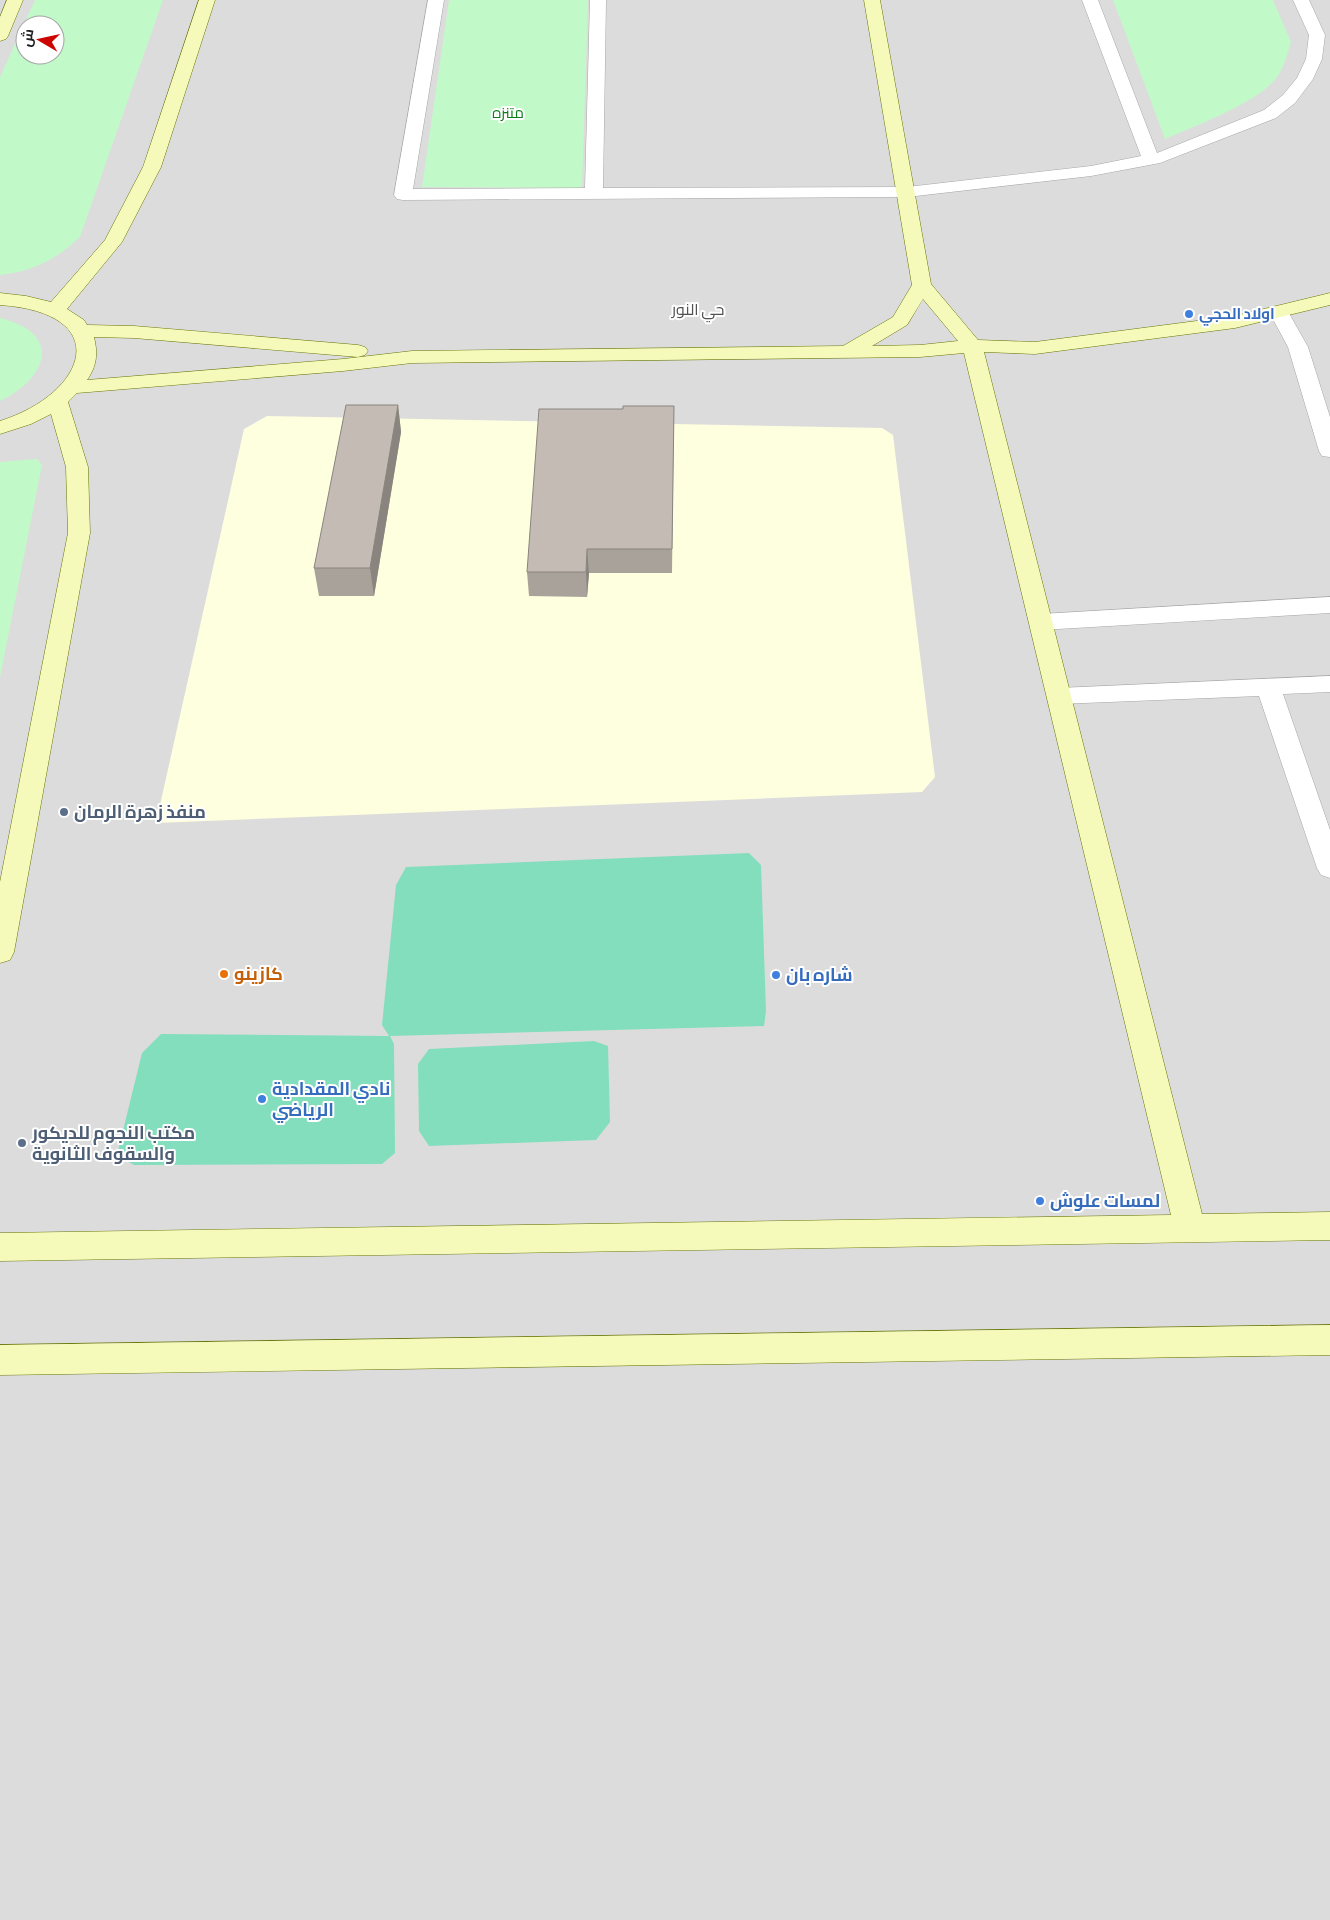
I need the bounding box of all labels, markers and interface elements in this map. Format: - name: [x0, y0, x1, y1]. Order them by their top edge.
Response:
- north arrow: [15, 15, 65, 65]
- text: ش: [18, 28, 37, 48]
- park label: متنزه: [492, 106, 524, 122]
- district label: حي النور: [671, 302, 724, 323]
- place label: اولاد الحجي: [1199, 307, 1275, 326]
- marker: اولاد الحجي: [1183, 308, 1195, 320]
- place label: منفذ زهرة الرمان: [74, 804, 206, 823]
- marker: منفذ زهرة الرمان: [58, 806, 70, 818]
- place label: كازينو: [234, 966, 283, 985]
- place label: شاره بان: [786, 966, 853, 985]
- marker: كازينو: [218, 968, 230, 980]
- marker: شاره بان: [770, 969, 782, 981]
- place label: نادي المقدادية الرياضي: [272, 1081, 390, 1124]
- marker: نادي المقدادية الرياضي: [256, 1093, 268, 1105]
- place label: مكتب النجوم للديكور والسقوف الثانوية: [31, 1125, 195, 1165]
- marker: مكتب النجوم للديكور والسقوف الثانوية: [16, 1137, 28, 1149]
- place label: لمسات علوش: [1050, 1192, 1160, 1212]
- marker: لمسات علوش: [1034, 1195, 1046, 1207]

